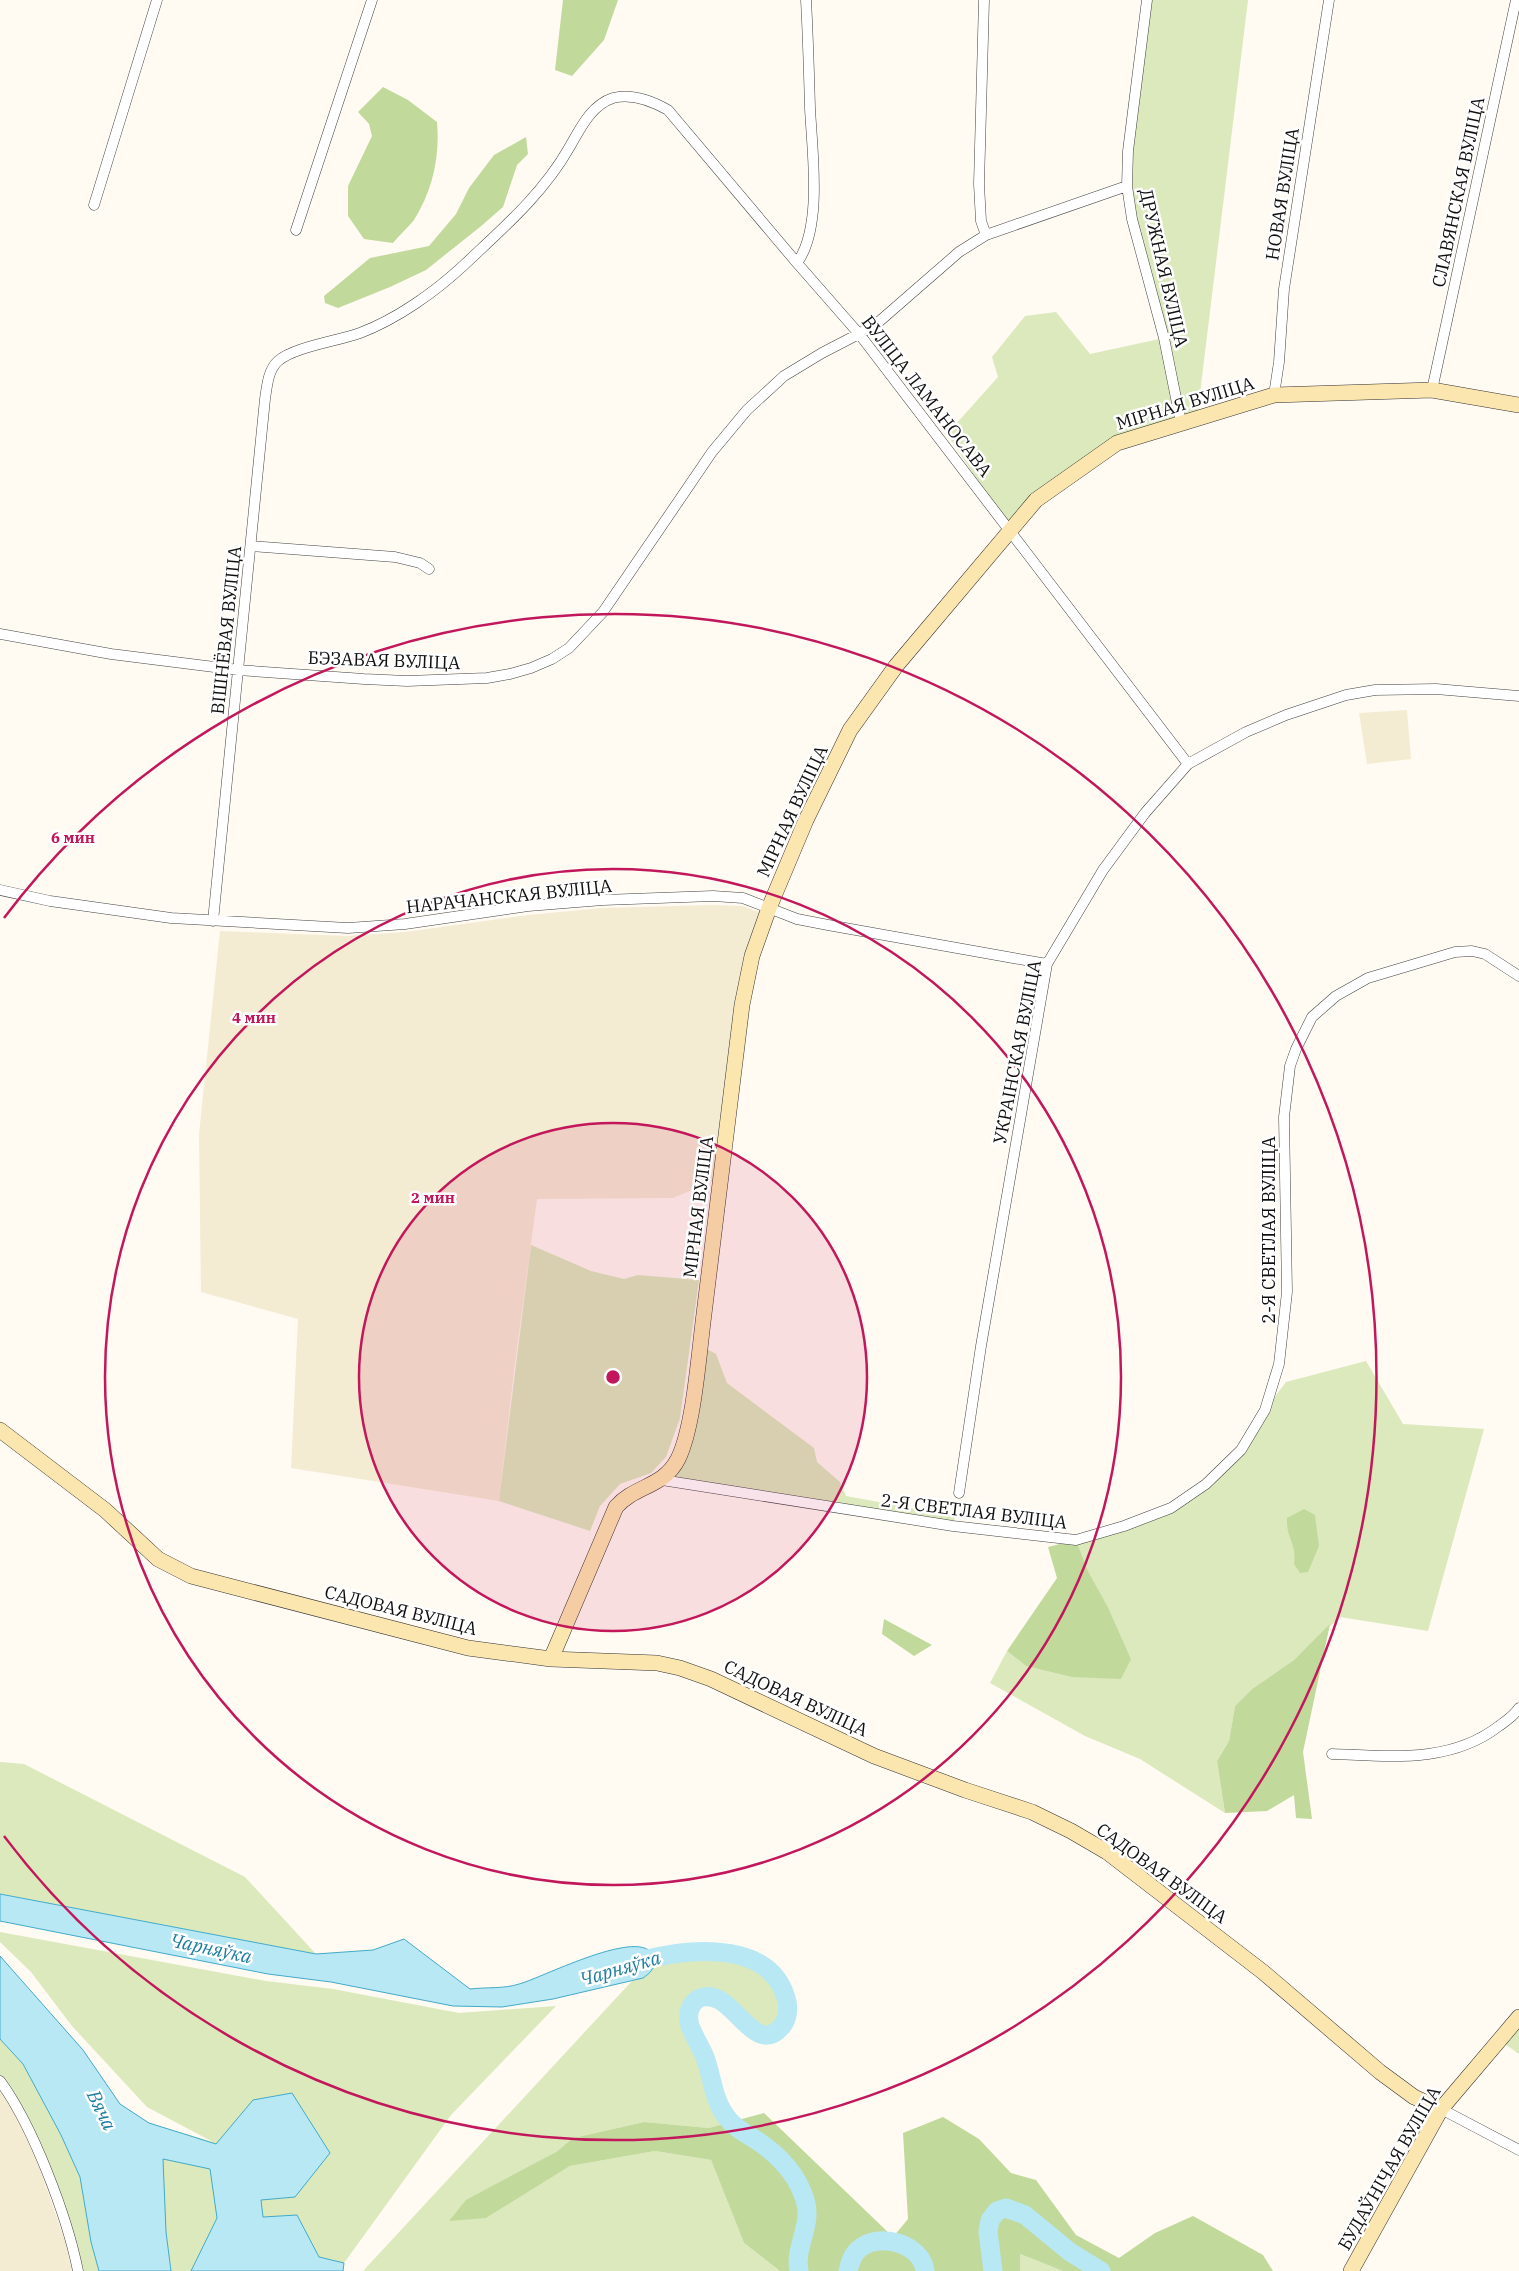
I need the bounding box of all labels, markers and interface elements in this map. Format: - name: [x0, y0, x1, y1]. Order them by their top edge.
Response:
- street label: СЛАВЯНСКАЯ ВУЛІЦА: [1427, 94, 1490, 289]
- street label: НОВАЯ ВУЛІЦА: [1260, 125, 1304, 262]
- street label: ДРУЖНАЯ ВУЛІЦА: [1135, 186, 1194, 350]
- street label: ВУЛІЦА ЛАМАНОСАВА: [857, 311, 998, 482]
- street label: МІРНАЯ ВУЛІЦА: [1113, 371, 1257, 435]
- street label: ВІШНЁВАЯ ВУЛІЦА: [206, 544, 246, 715]
- street label: БЭЗАВАЯ ВУЛІЦА: [307, 646, 461, 674]
- street label: МІРНАЯ ВУЛІЦА: [751, 741, 833, 881]
- text: 6 мин: [51, 828, 95, 847]
- street label: НАРАЧАНСКАЯ ВУЛІЦА: [405, 874, 614, 918]
- street label: УКРАІНСКАЯ ВУЛІЦА: [988, 957, 1046, 1146]
- text: 4 мин: [232, 1008, 276, 1027]
- street label: МІРНАЯ ВУЛІЦА: [678, 1134, 718, 1279]
- street label: 2-Я СВЕТЛАЯ ВУЛІЦА: [1257, 1136, 1280, 1324]
- text: 2 мин: [411, 1188, 455, 1207]
- centre of rings: [604, 1368, 622, 1386]
- street label: 2-Я СВЕТЛАЯ ВУЛІЦА: [880, 1488, 1069, 1534]
- street label: САДОВАЯ ВУЛІЦА: [322, 1580, 480, 1640]
- street label: САДОВАЯ ВУЛІЦА: [720, 1655, 872, 1742]
- street label: САДОВАЯ ВУЛІЦА: [1092, 1818, 1233, 1929]
- water label: Чарняўка: [168, 1928, 255, 1969]
- water label: Чарняўка: [577, 1945, 664, 1991]
- street label: БУДАЎНІЧАЯ ВУЛІЦА: [1333, 2081, 1446, 2254]
- water label: Вяча: [82, 2085, 122, 2135]

